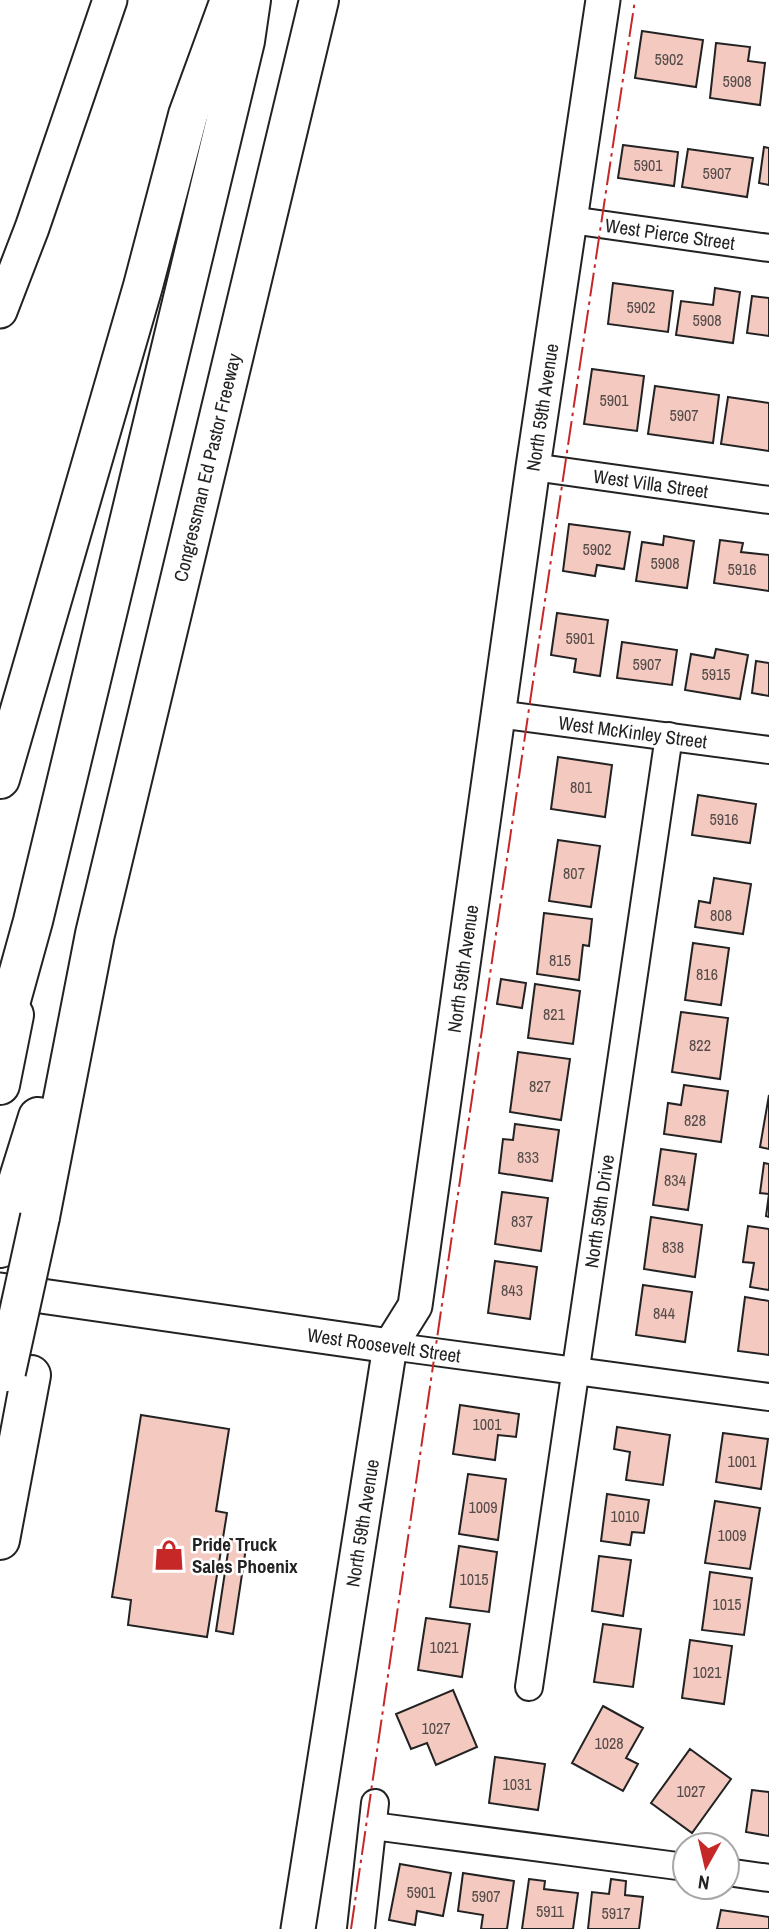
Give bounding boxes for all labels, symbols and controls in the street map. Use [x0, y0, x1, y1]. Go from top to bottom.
house number: 5902 [654, 48, 684, 70]
house number: 5908 [722, 70, 752, 92]
house number: 5901 [633, 154, 663, 176]
house number: 5907 [702, 162, 732, 184]
street label: West Pierce Street [604, 212, 737, 256]
house number: 5902 [626, 296, 656, 318]
house number: 5908 [692, 309, 722, 331]
street label: North 59th Avenue [520, 342, 564, 473]
street label: Congressman Ed Pastor Freeway [167, 351, 247, 584]
house number: 5901 [599, 389, 629, 411]
house number: 5907 [669, 404, 699, 426]
street label: West Villa Street [592, 463, 711, 504]
house number: 5902 [582, 538, 612, 560]
house number: 5908 [650, 552, 680, 574]
house number: 5916 [727, 558, 757, 580]
house number: 5901 [565, 627, 595, 649]
house number: 5907 [632, 653, 662, 675]
house number: 5915 [701, 663, 731, 685]
street label: West McKinley Street [557, 709, 709, 755]
house number: 801 [570, 776, 593, 798]
house number: 5916 [709, 808, 739, 830]
house number: 807 [563, 862, 585, 884]
street label: North 59th Avenue [441, 903, 484, 1034]
house number: 808 [710, 904, 732, 926]
house number: 815 [549, 949, 571, 971]
house number: 816 [696, 963, 718, 985]
house number: 821 [543, 1003, 566, 1025]
house number: 822 [689, 1034, 711, 1056]
house number: 827 [529, 1075, 551, 1097]
house number: 828 [684, 1109, 706, 1131]
house number: 833 [517, 1146, 539, 1168]
street label: North 59th Drive [578, 1153, 620, 1270]
house number: 834 [664, 1169, 686, 1191]
house number: 837 [511, 1210, 533, 1232]
house number: 838 [662, 1236, 684, 1258]
house number: 843 [501, 1279, 523, 1301]
house number: 844 [653, 1302, 675, 1324]
street label: West Roosevelt Street [306, 1321, 463, 1369]
house number: 1001 [472, 1413, 502, 1435]
house number: 1001 [727, 1450, 757, 1472]
street label: North 59th Avenue [339, 1457, 385, 1589]
house number: 1009 [468, 1496, 498, 1518]
house number: 1010 [610, 1505, 640, 1527]
house number: 1009 [717, 1524, 747, 1546]
place label: Pride Truck Sales Phoenix [192, 1531, 298, 1579]
shop icon: Pride Truck Sales Phoenix [152, 1538, 186, 1572]
house number: 1015 [459, 1568, 489, 1590]
house number: 1015 [712, 1593, 742, 1615]
house number: 1021 [429, 1636, 459, 1658]
house number: 1021 [692, 1661, 722, 1683]
house number: 1027 [421, 1717, 451, 1739]
house number: 1028 [594, 1732, 624, 1754]
house number: 1031 [502, 1773, 532, 1795]
house number: 1027 [676, 1780, 706, 1802]
north arrow [671, 1831, 741, 1901]
text: N [696, 1869, 711, 1896]
house number: 5901 [406, 1881, 436, 1903]
house number: 5907 [471, 1885, 501, 1907]
house number: 5911 [536, 1900, 565, 1922]
house number: 5917 [601, 1902, 631, 1924]

